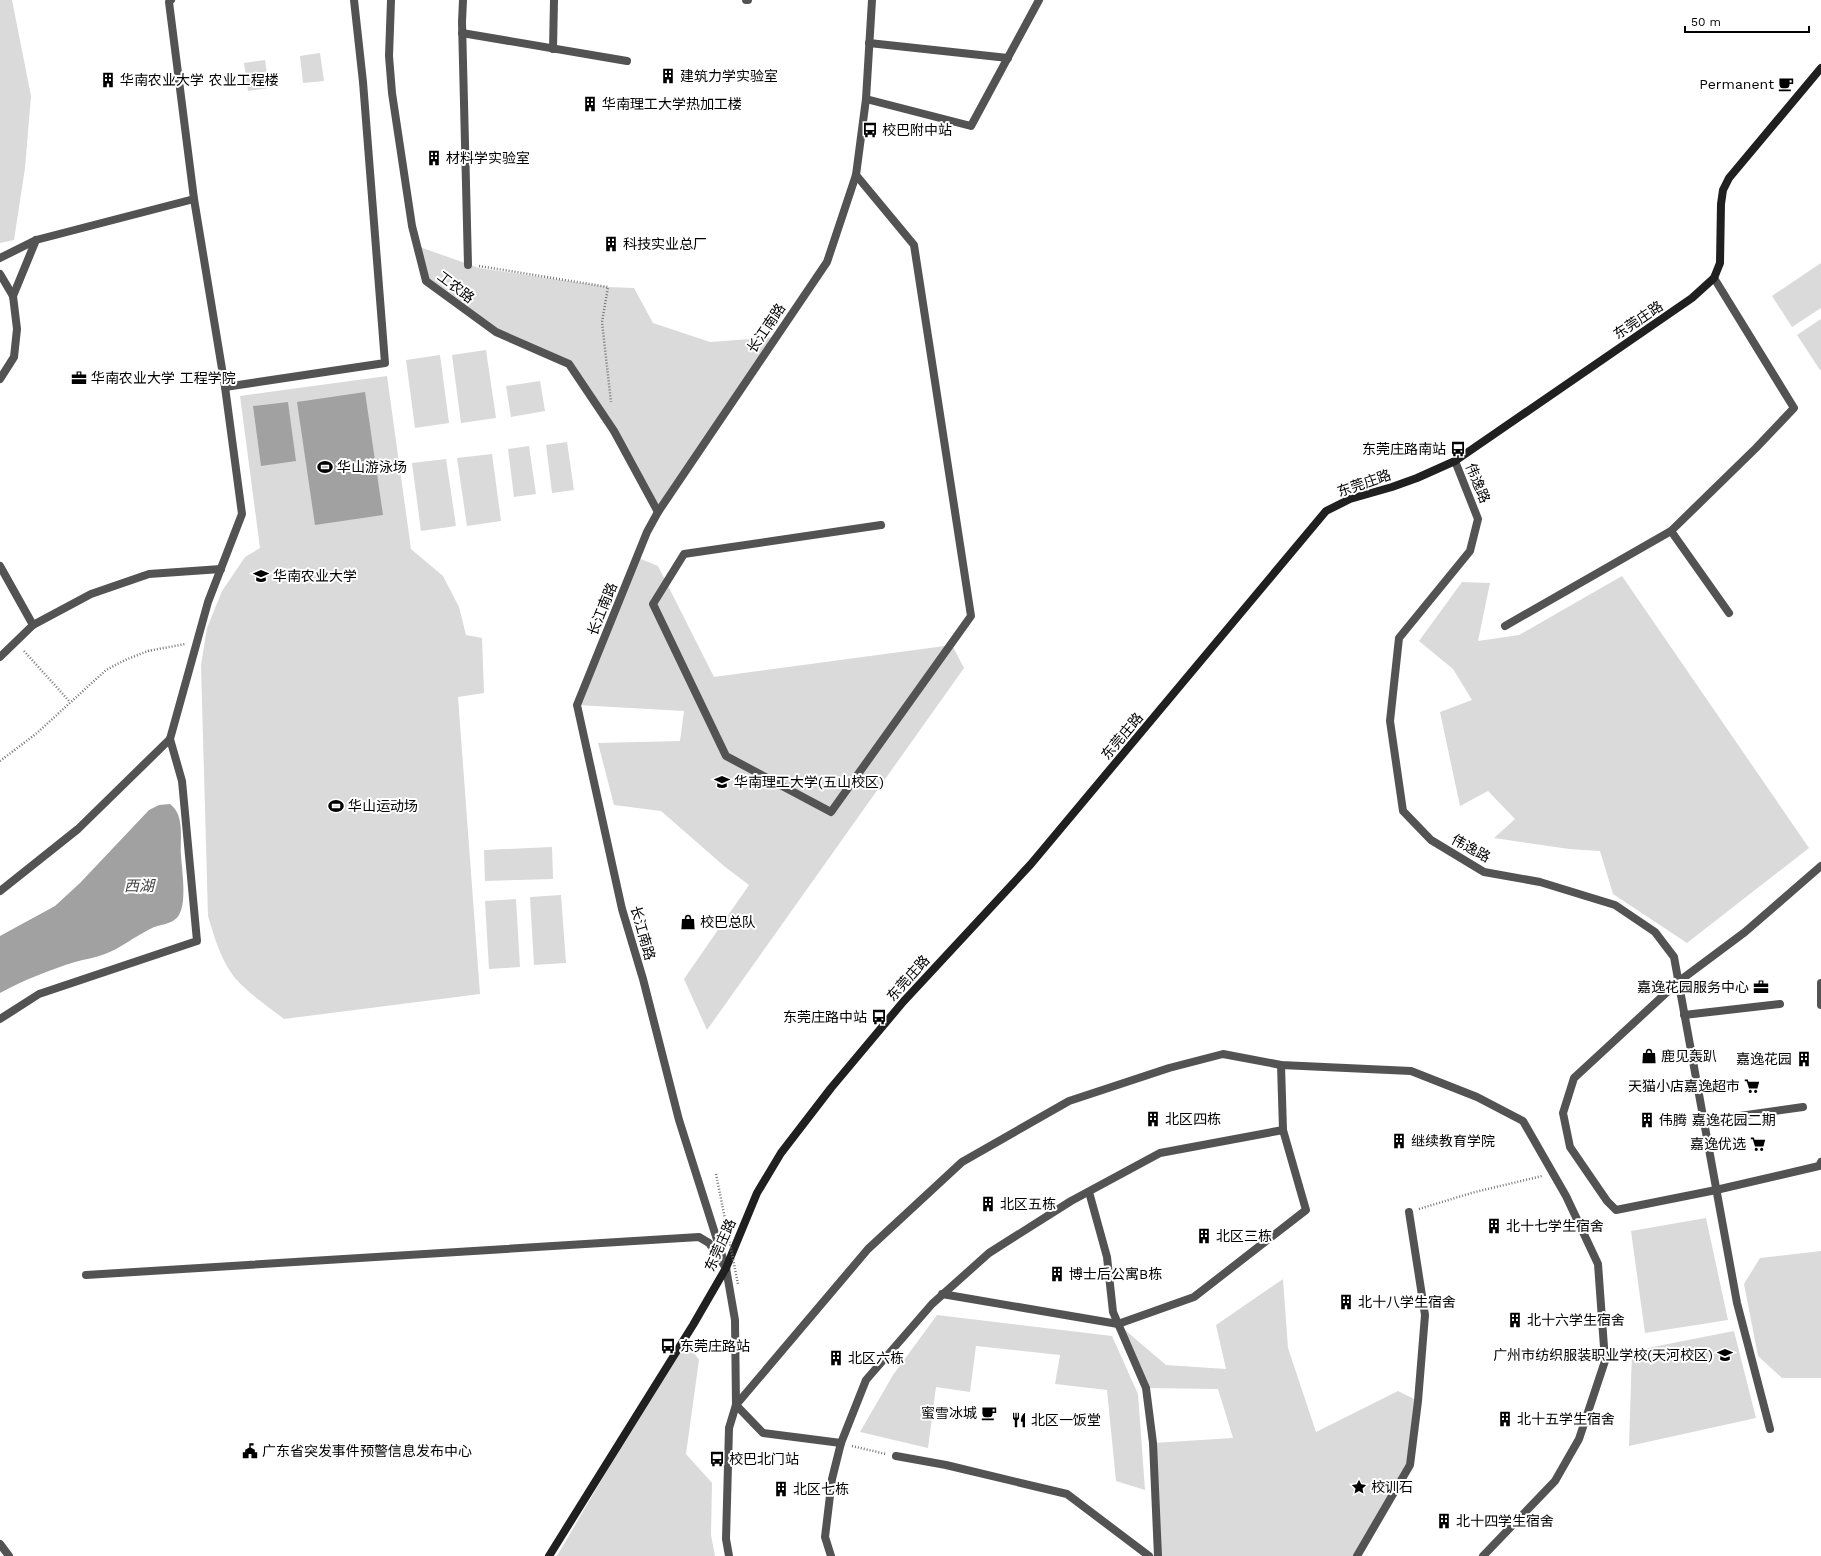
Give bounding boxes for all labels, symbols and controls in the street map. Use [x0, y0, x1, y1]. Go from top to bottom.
scale bar [1685, 8, 1809, 34]
text: 50 m [1691, 15, 1721, 29]
building icon: 建筑力学实验室 [659, 67, 677, 85]
place label: 建筑力学实验室 [680, 68, 778, 84]
building icon: 华南农业大学 农业工程楼 [99, 71, 117, 89]
place label: 华南农业大学 农业工程楼 [120, 72, 279, 88]
cafe icon: Permanent [1777, 75, 1795, 93]
place label: Permanent [1699, 76, 1774, 92]
building icon: 华南理工大学热加工楼 [581, 95, 599, 113]
place label: 华南理工大学热加工楼 [602, 96, 742, 112]
bus stop icon: 校巴附中站 [861, 121, 879, 139]
place label: 校巴附中站 [882, 122, 952, 138]
building icon: 材料学实验室 [425, 149, 443, 167]
place label: 材料学实验室 [446, 150, 530, 166]
building icon: 科技实业总厂 [602, 235, 620, 253]
place label: 科技实业总厂 [623, 236, 707, 252]
street label: 工农路 [434, 268, 478, 306]
street label: 东莞庄路 [1610, 298, 1666, 342]
street label: 长江南路 [744, 300, 788, 356]
office icon: 华南农业大学 工程学院 [70, 369, 88, 387]
place label: 华南农业大学 工程学院 [91, 370, 236, 386]
bus stop icon: 东莞庄路南站 [1449, 440, 1467, 458]
place label: 东莞庄路南站 [1362, 441, 1446, 457]
sports icon: 华山游泳场 [316, 458, 334, 476]
place label: 华山游泳场 [337, 459, 407, 475]
street label: 伟逸路 [1463, 461, 1493, 505]
street label: 东莞庄路 [1335, 466, 1393, 500]
school or university icon: 华南农业大学 [252, 567, 270, 585]
place label: 华南农业大学 [273, 568, 357, 584]
street label: 长江南路 [584, 580, 620, 638]
street label: 东莞庄路 [1098, 709, 1146, 763]
school or university icon: 华南理工大学(五山校区) [713, 773, 731, 791]
place label: 华南理工大学(五山校区) [734, 774, 884, 790]
sports icon: 华山运动场 [327, 797, 345, 815]
place label: 华山运动场 [348, 798, 418, 814]
street label: 伟逸路 [1449, 831, 1493, 865]
water label: 西湖 [124, 877, 156, 895]
street label: 长江南路 [628, 904, 658, 962]
shop icon: 校巴总队 [679, 913, 697, 931]
place label: 校巴总队 [700, 914, 756, 930]
street label: 东莞庄路 [883, 952, 933, 1004]
office icon: 嘉逸花园服务中心 [1752, 978, 1770, 996]
place label: 嘉逸花园服务中心 [1637, 979, 1749, 995]
bus stop icon: 东莞庄路中站 [870, 1008, 888, 1026]
place label: 东莞庄路中站 [783, 1009, 867, 1025]
shop icon: 鹿见轰趴 [1640, 1047, 1658, 1065]
place label: 鹿见轰趴 [1661, 1048, 1717, 1064]
building icon: 嘉逸花园 [1795, 1050, 1813, 1068]
place label: 嘉逸花园 [1736, 1051, 1792, 1067]
supermarket icon: 天猫小店嘉逸超市 [1743, 1077, 1761, 1095]
place label: 天猫小店嘉逸超市 [1628, 1078, 1740, 1094]
building icon: 北区四栋 [1144, 1110, 1162, 1128]
place label: 北区四栋 [1165, 1111, 1221, 1127]
building icon: 伟腾 嘉逸花园二期 [1638, 1111, 1656, 1129]
place label: 伟腾 嘉逸花园二期 [1659, 1112, 1776, 1128]
building icon: 继续教育学院 [1390, 1132, 1408, 1150]
place label: 继续教育学院 [1411, 1133, 1495, 1149]
supermarket icon: 嘉逸优选 [1749, 1135, 1767, 1153]
place label: 嘉逸优选 [1690, 1136, 1746, 1152]
building icon: 北区五栋 [979, 1195, 997, 1213]
place label: 北区五栋 [1000, 1196, 1056, 1212]
street label: 东莞庄路 [701, 1216, 739, 1274]
building icon: 北十七学生宿舍 [1485, 1217, 1503, 1235]
place label: 北十七学生宿舍 [1506, 1218, 1604, 1234]
building icon: 北区三栋 [1195, 1227, 1213, 1245]
place label: 北区三栋 [1216, 1228, 1272, 1244]
building icon: 博士后公寓B栋 [1048, 1265, 1066, 1283]
place label: 博士后公寓B栋 [1069, 1266, 1162, 1282]
building icon: 北十八学生宿舍 [1337, 1293, 1355, 1311]
place label: 北十八学生宿舍 [1358, 1294, 1456, 1310]
building icon: 北十六学生宿舍 [1506, 1311, 1524, 1329]
place label: 北十六学生宿舍 [1527, 1312, 1625, 1328]
bus stop icon: 东莞庄路站 [659, 1337, 677, 1355]
place label: 东莞庄路站 [680, 1338, 750, 1354]
school or university icon: 广州市纺织服装职业学校(天河校区) [1716, 1346, 1734, 1364]
place label: 广州市纺织服装职业学校(天河校区) [1493, 1347, 1713, 1363]
building icon: 北区六栋 [827, 1349, 845, 1367]
place label: 北区六栋 [848, 1350, 904, 1366]
cafe icon: 蜜雪冰城 [980, 1404, 998, 1422]
place label: 蜜雪冰城 [921, 1405, 977, 1421]
building icon: 北十五学生宿舍 [1496, 1410, 1514, 1428]
restaurant icon: 北区一饭堂 [1010, 1411, 1028, 1429]
place label: 北十五学生宿舍 [1517, 1411, 1615, 1427]
place label: 北区一饭堂 [1031, 1412, 1101, 1428]
public building icon: 广东省突发事件预警信息发布中心 [241, 1442, 259, 1460]
place label: 广东省突发事件预警信息发布中心 [262, 1443, 472, 1459]
bus stop icon: 校巴北门站 [708, 1450, 726, 1468]
place label: 校巴北门站 [729, 1451, 799, 1467]
place icon: 校训石 [1350, 1478, 1368, 1496]
place label: 校训石 [1371, 1479, 1413, 1495]
building icon: 北区七栋 [772, 1480, 790, 1498]
place label: 北区七栋 [793, 1481, 849, 1497]
building icon: 北十四学生宿舍 [1435, 1512, 1453, 1530]
place label: 北十四学生宿舍 [1456, 1513, 1554, 1529]

